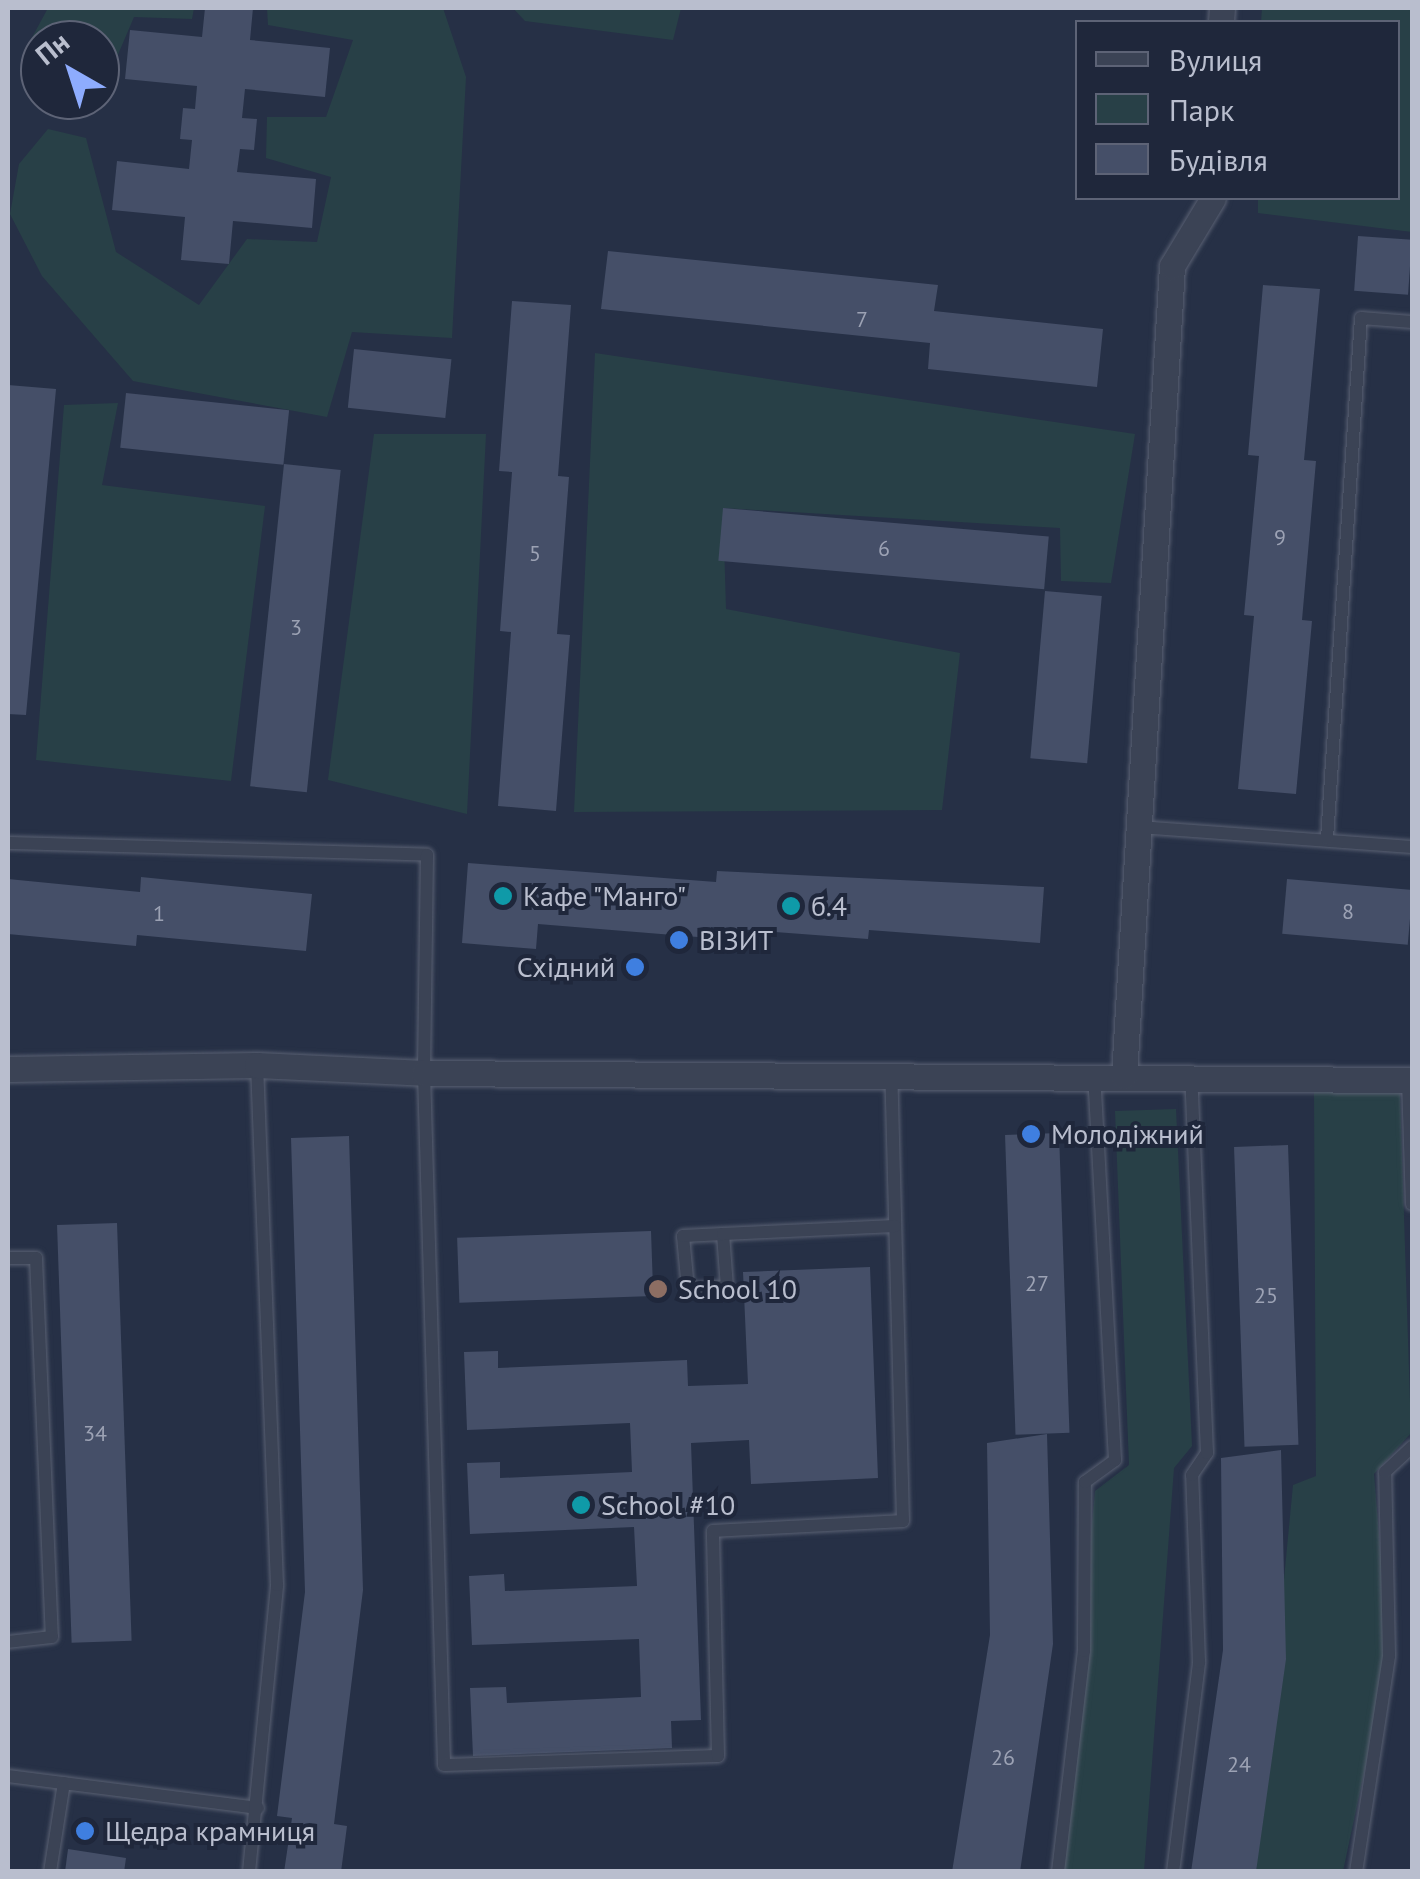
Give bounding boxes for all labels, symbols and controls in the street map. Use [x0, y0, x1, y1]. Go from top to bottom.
north arrow [20, 20, 120, 120]
legend [1075, 20, 1400, 200]
text: Пн [28, 23, 77, 73]
text: Вулиця [1169, 40, 1262, 79]
text: Парк [1169, 90, 1234, 129]
text: Будівля [1169, 140, 1268, 179]
house number: 7 [856, 307, 868, 333]
house number: 9 [1274, 525, 1286, 551]
house number: 6 [878, 536, 890, 562]
house number: 5 [529, 541, 541, 567]
house number: 3 [290, 615, 302, 641]
place label: Кафе "Манго" [523, 879, 688, 913]
marker: Кафе "Манго" [492, 885, 514, 907]
place label: б.4 [811, 889, 847, 923]
marker: б.4 [780, 895, 802, 917]
house number: 8 [1342, 899, 1354, 925]
house number: 1 [153, 901, 165, 927]
place label: ВІЗИТ [699, 923, 773, 957]
marker: ВІЗИТ [668, 929, 690, 951]
place label: Східний [517, 950, 615, 984]
marker: Східний [624, 956, 646, 978]
place label: Молодіжний [1051, 1117, 1204, 1151]
marker: Молодіжний [1020, 1123, 1042, 1145]
house number: 27 [1025, 1271, 1049, 1297]
place label: School 10 [678, 1272, 797, 1306]
marker: School 10 [647, 1278, 669, 1300]
house number: 25 [1254, 1283, 1278, 1309]
house number: 34 [83, 1421, 107, 1447]
place label: School #10 [601, 1488, 735, 1522]
marker: School #10 [570, 1494, 592, 1516]
house number: 26 [991, 1745, 1015, 1771]
house number: 24 [1227, 1752, 1251, 1778]
place label: Щедра крамниця [105, 1814, 315, 1848]
marker: Щедра крамниця [74, 1820, 96, 1842]

